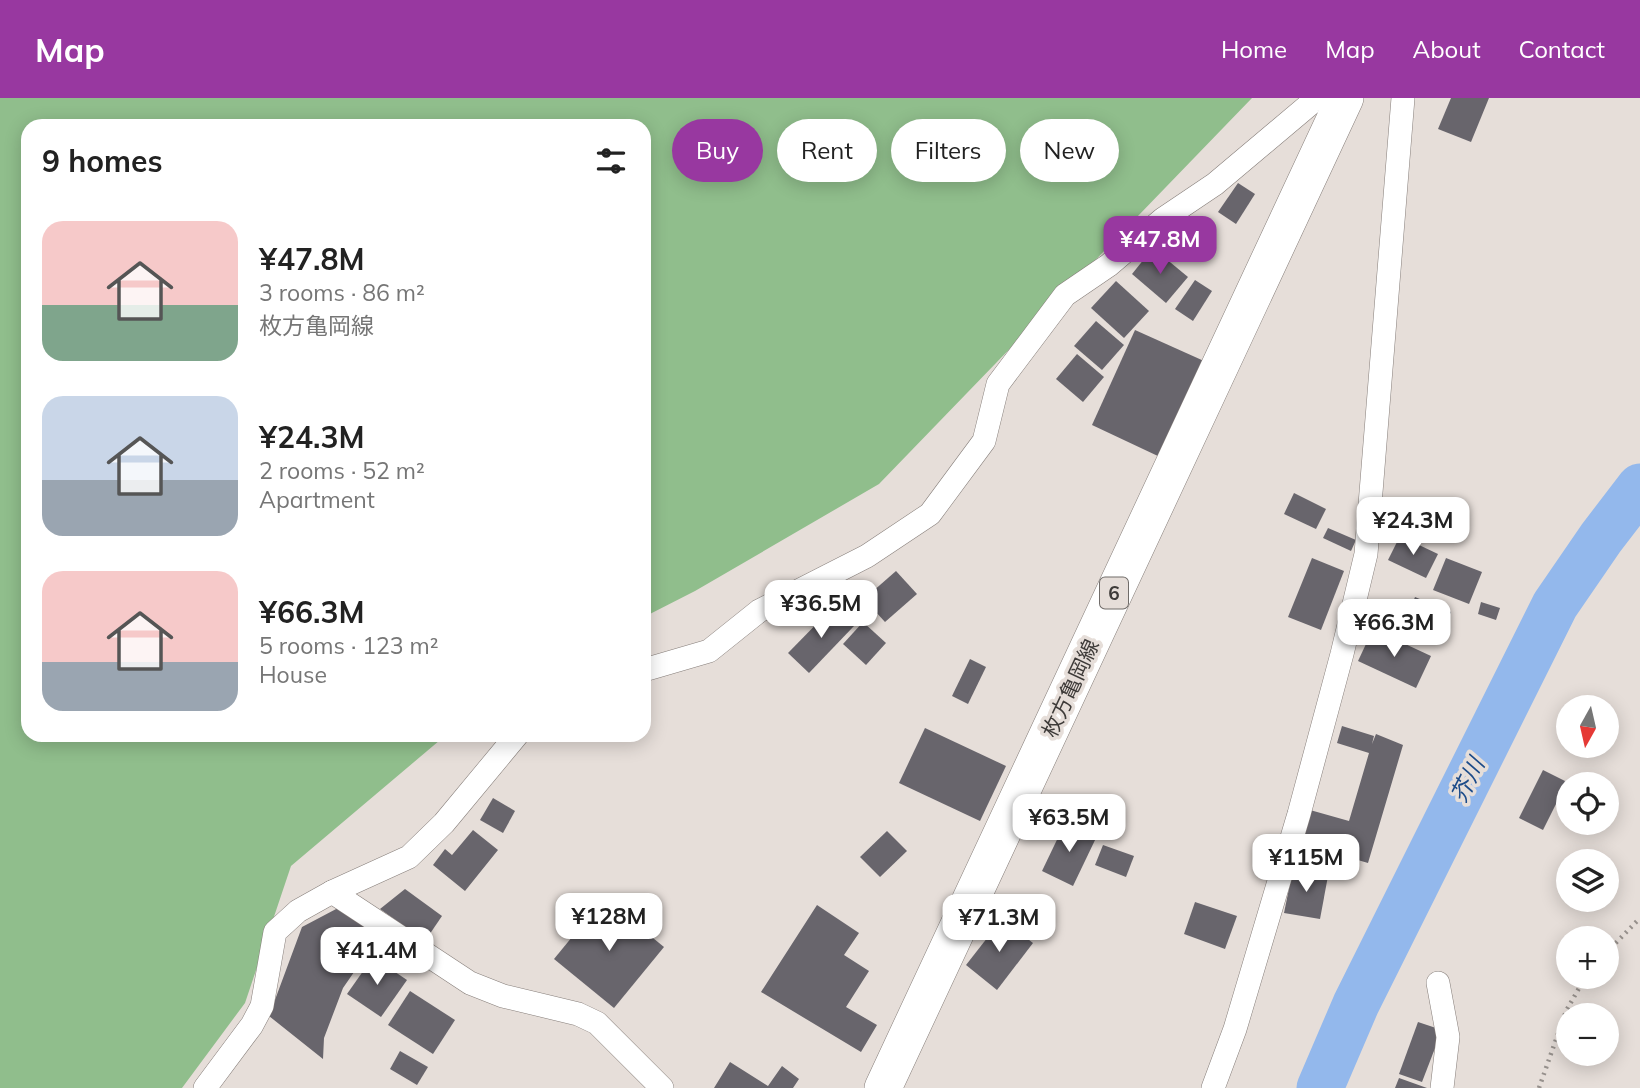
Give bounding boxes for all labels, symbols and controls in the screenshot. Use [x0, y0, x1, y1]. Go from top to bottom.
text: Map [35, 29, 105, 70]
text: Home [1221, 34, 1287, 64]
text: Map [1325, 34, 1375, 64]
text: About [1413, 34, 1481, 64]
text: Contact [1519, 34, 1605, 64]
chip: Buy [672, 119, 763, 182]
chip: Rent [777, 119, 877, 182]
chip: Filters [891, 119, 1006, 182]
chip: New [1020, 119, 1119, 182]
text: 9 homes [42, 142, 163, 180]
icon: filters [592, 142, 630, 180]
pin: ¥47.8M [1103, 216, 1217, 276]
text: ¥47.8M [1120, 224, 1200, 253]
text: ¥47.8M [259, 240, 365, 278]
icon: home [98, 249, 182, 333]
text: 3 rooms · 86 m² [259, 278, 425, 307]
text: 枚方亀岡線 [259, 311, 374, 340]
text: ¥24.3M [259, 418, 365, 456]
icon: home [98, 424, 182, 508]
text: 2 rooms · 52 m² [259, 456, 425, 485]
text: Apartment [259, 485, 375, 514]
pin: ¥24.3M [1356, 498, 1470, 557]
text: ¥24.3M [1373, 505, 1453, 534]
road number: 6 [1100, 578, 1128, 608]
pin: ¥36.5M [764, 580, 878, 640]
text: ¥36.5M [781, 588, 861, 617]
text: ¥66.3M [259, 593, 365, 631]
icon: home [98, 599, 182, 683]
pin: ¥66.3M [1337, 600, 1451, 659]
text: ¥66.3M [1354, 607, 1434, 636]
text: 5 rooms · 123 m² [259, 631, 439, 660]
street label: 枚方亀岡線 [1036, 635, 1104, 741]
text: House [259, 660, 327, 689]
north arrow [1556, 695, 1619, 758]
map controls [1556, 695, 1619, 1066]
water label: 芥川 [1444, 750, 1492, 807]
button: locate [1556, 772, 1619, 835]
pin: ¥63.5M [1012, 794, 1126, 854]
text: ¥63.5M [1029, 802, 1109, 831]
pin: ¥115M [1257, 834, 1355, 894]
text: ¥115M [1268, 842, 1344, 871]
button: layers [1556, 849, 1619, 912]
pin: ¥128M [560, 894, 658, 953]
pin: ¥71.3M [942, 894, 1056, 954]
text: ¥128M [571, 901, 647, 930]
text: ¥71.3M [959, 902, 1039, 931]
button: + [1556, 926, 1619, 989]
pin: ¥41.4M [320, 928, 434, 987]
text: ¥41.4M [337, 935, 417, 964]
button: − [1556, 1003, 1619, 1066]

